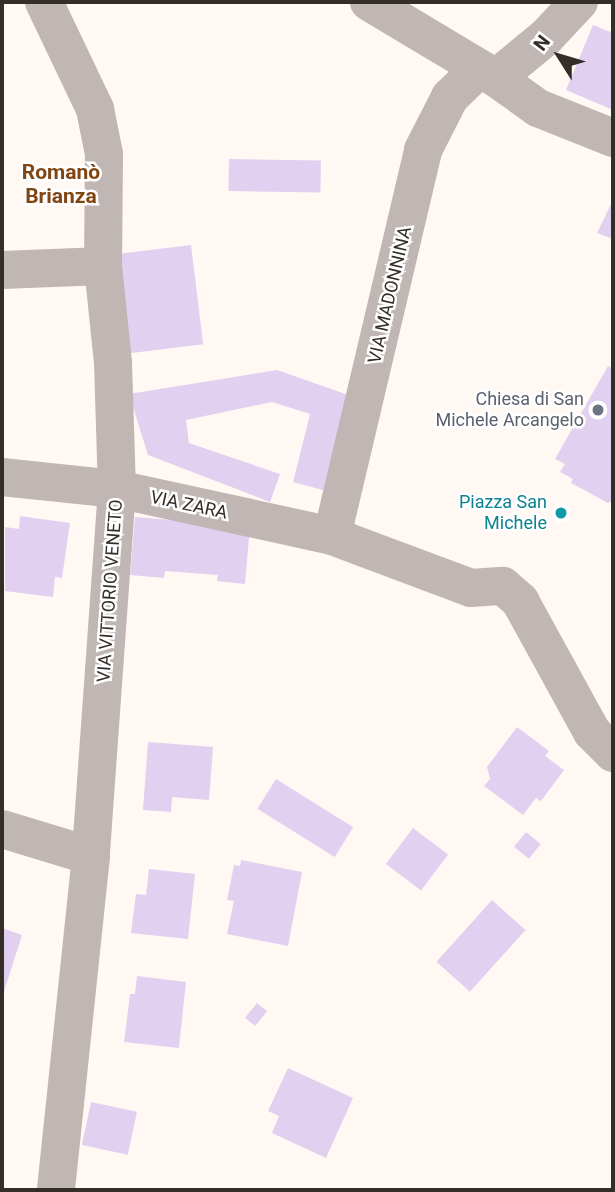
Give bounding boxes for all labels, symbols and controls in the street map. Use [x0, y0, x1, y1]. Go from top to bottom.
north arrow [524, 21, 594, 91]
text: N [529, 31, 555, 55]
district label: Romanò Brianza [22, 159, 100, 209]
street label: VIA MADONNINA [364, 224, 416, 366]
place label: Chiesa di San Michele Arcangelo [436, 389, 584, 432]
marker: Chiesa di San Michele Arcangelo [590, 402, 606, 418]
street label: VIA ZARA [149, 486, 229, 524]
place label: Piazza San Michele [459, 492, 547, 534]
street label: VIA VITTORIO VENETO [93, 499, 127, 683]
marker: Piazza San Michele [553, 505, 569, 521]

